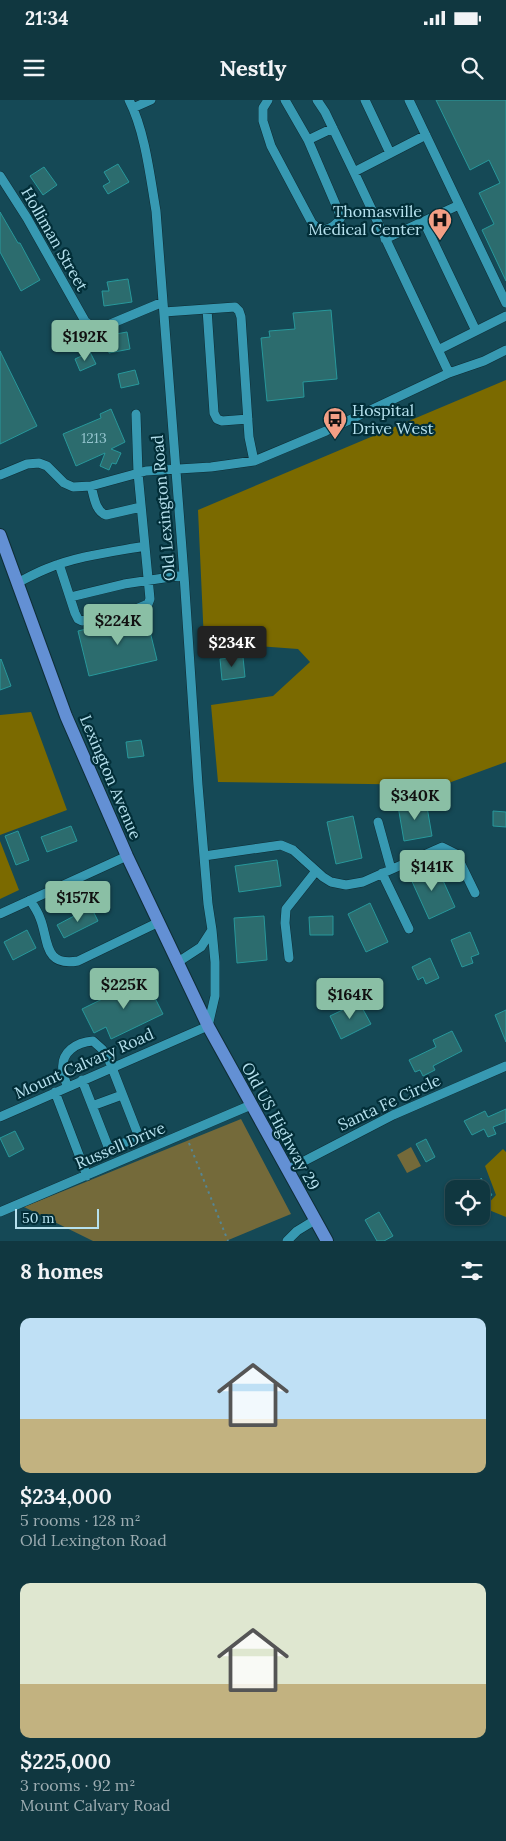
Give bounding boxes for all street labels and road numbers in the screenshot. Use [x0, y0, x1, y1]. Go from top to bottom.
street label: Holliman Street [17, 184, 93, 295]
street label: Old Lexington Road [147, 434, 179, 582]
street label: Lexington Avenue [76, 712, 146, 842]
street label: Mount Calvary Road [11, 1023, 157, 1103]
street label: Old US Highway 29 [238, 1059, 324, 1193]
street label: Santa Fe Circle [334, 1069, 444, 1135]
street label: Russell Drive [72, 1117, 168, 1173]

